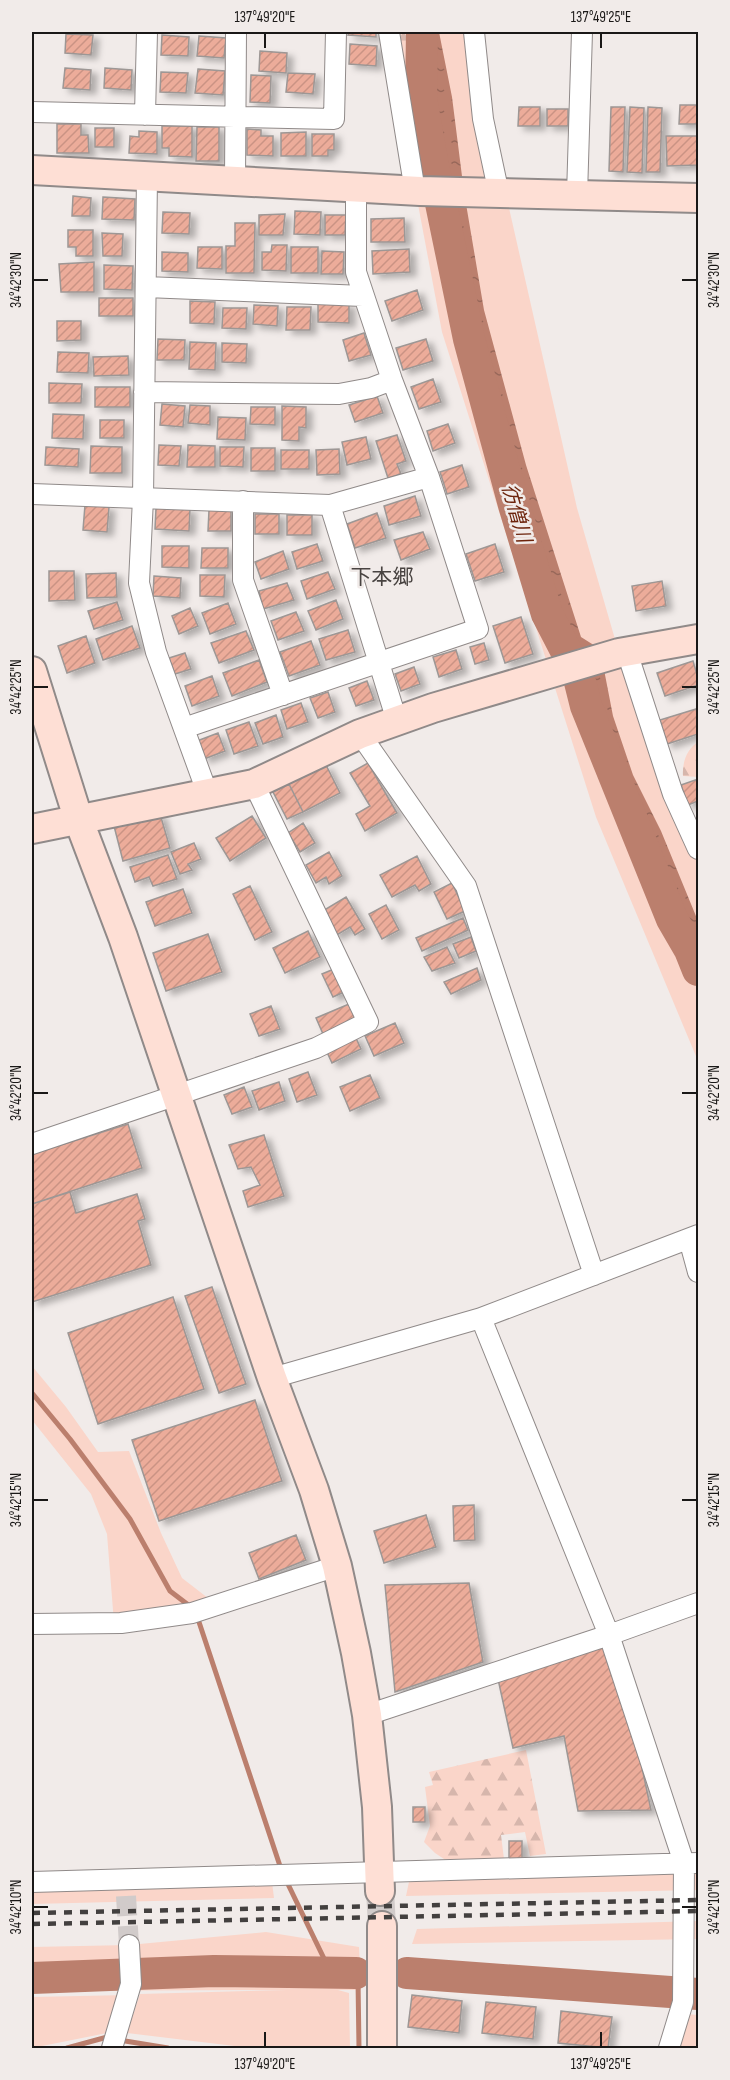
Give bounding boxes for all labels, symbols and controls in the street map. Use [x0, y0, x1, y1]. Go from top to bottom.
text: 137°49'20"E [235, 8, 295, 27]
text: 137°49'25"E [571, 8, 631, 27]
text: 34°42'30"N [7, 252, 26, 308]
text: 34°42'30"N [705, 252, 724, 308]
water label: 彷僧川 [496, 481, 536, 547]
district label: 下本郷 [351, 565, 414, 590]
text: 34°42'25"N [7, 659, 26, 715]
text: 34°42'25"N [705, 659, 724, 715]
text: 34°42'20"N [7, 1065, 26, 1121]
text: 34°42'20"N [705, 1065, 724, 1121]
text: 34°42'15"N [7, 1473, 26, 1527]
text: 34°42'15"N [705, 1473, 724, 1527]
text: 34°42'10"N [7, 1879, 26, 1935]
text: 34°42'10"N [705, 1879, 724, 1935]
text: 137°49'20"E [235, 2055, 295, 2074]
text: 137°49'25"E [571, 2055, 631, 2074]

